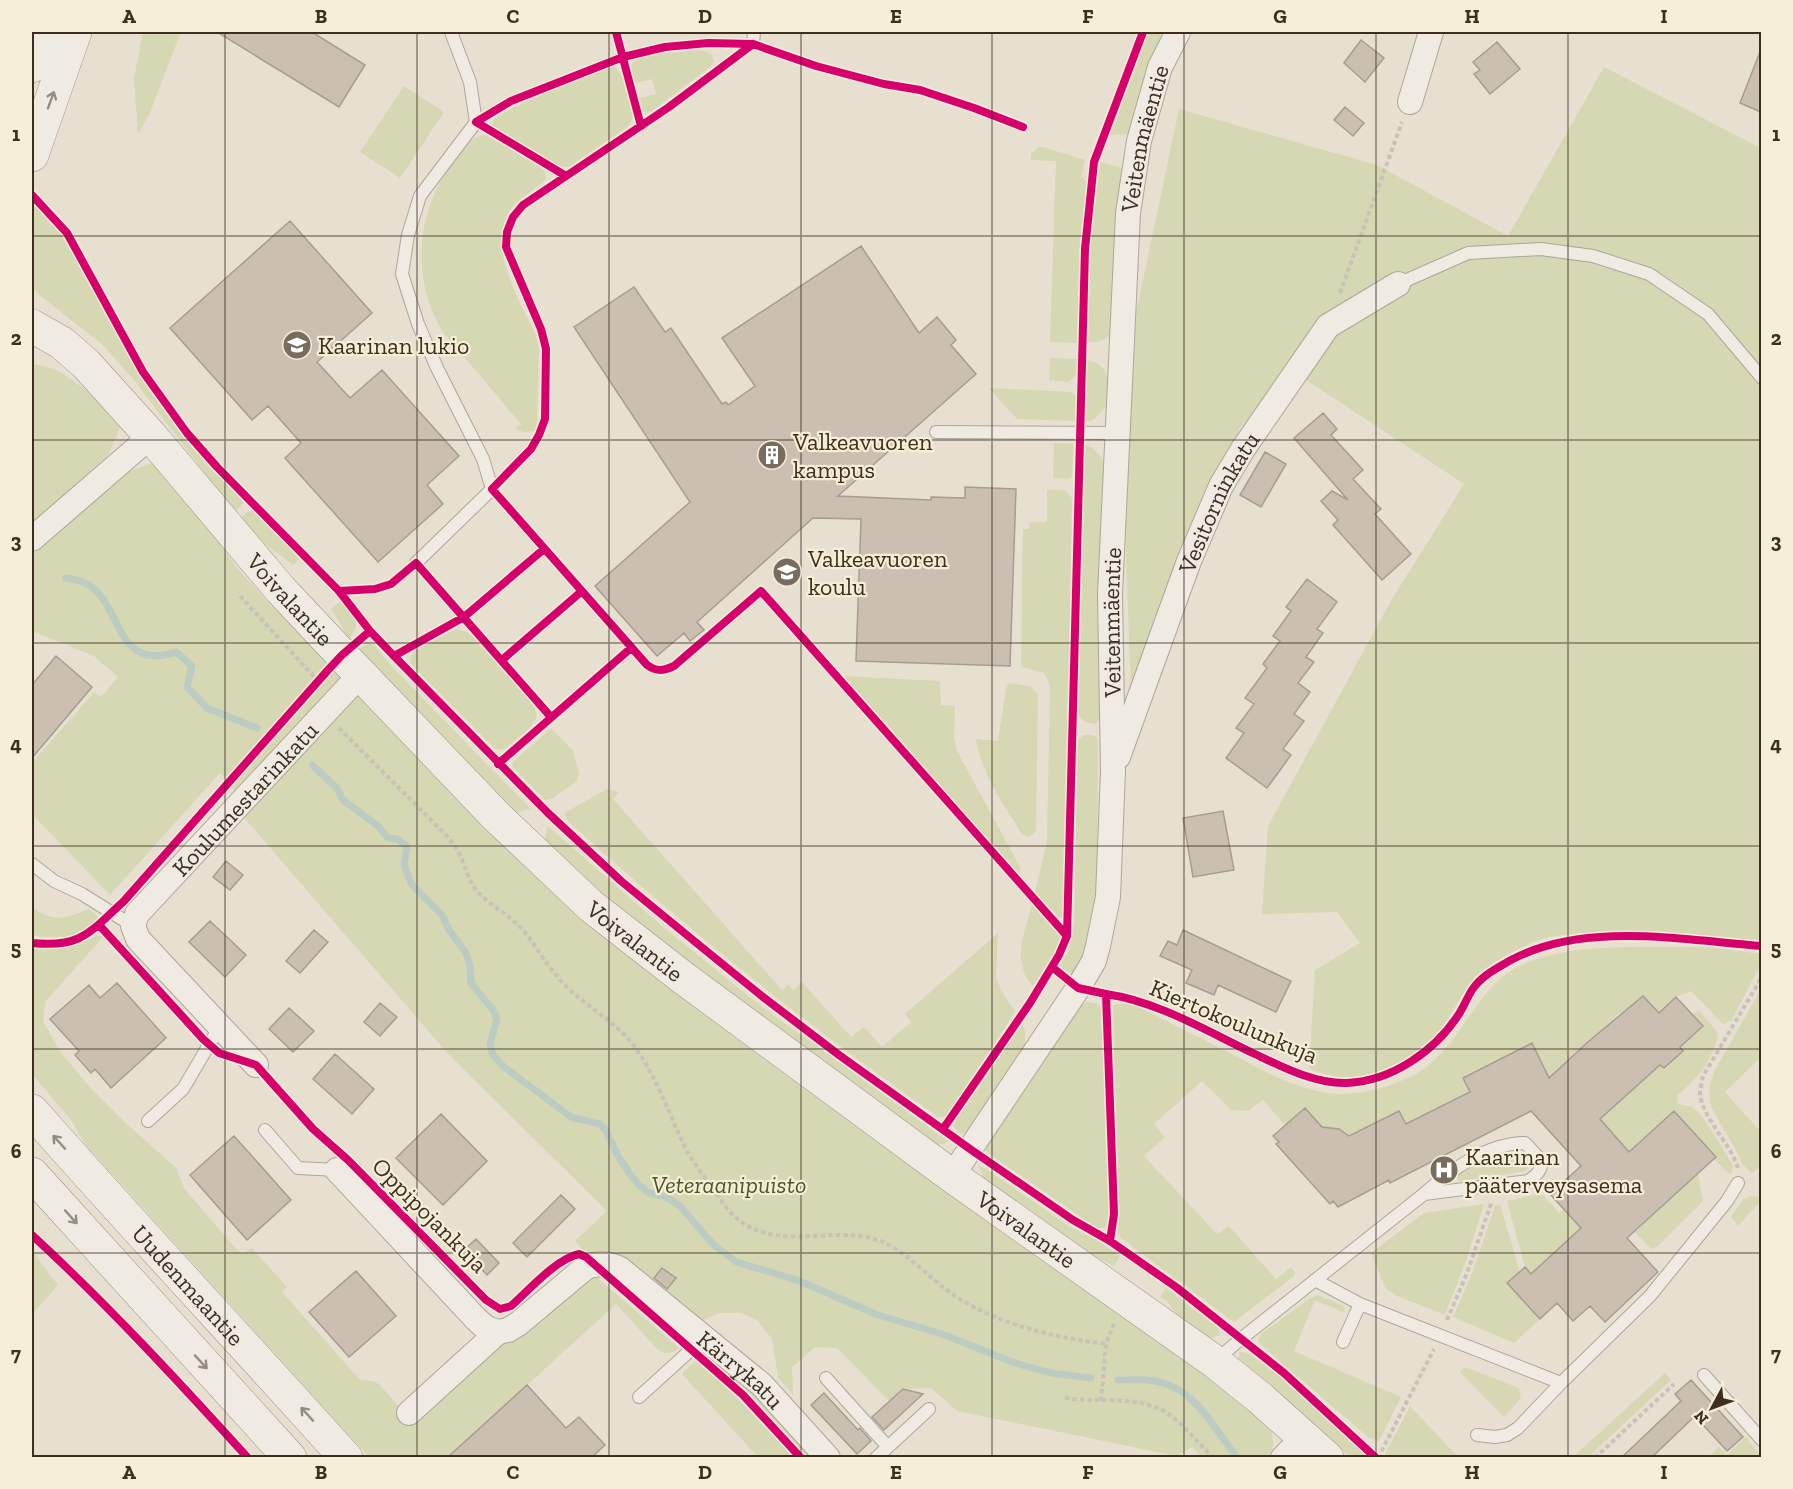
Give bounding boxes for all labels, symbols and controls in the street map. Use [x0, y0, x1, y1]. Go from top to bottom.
text: A [122, 4, 136, 28]
text: B [315, 4, 327, 28]
text: C [507, 4, 520, 28]
text: D [698, 4, 712, 28]
text: E [890, 4, 902, 28]
text: F [1082, 4, 1094, 28]
text: G [1273, 4, 1287, 28]
text: H [1464, 4, 1480, 28]
text: I [1660, 4, 1668, 28]
street label: Veitenmäentie [1114, 62, 1174, 215]
one-way arrow [47, 91, 58, 110]
text: 1 [12, 122, 20, 146]
text: 1 [1772, 122, 1780, 146]
text: 2 [11, 326, 22, 350]
text: 2 [1771, 326, 1782, 350]
school or university icon: Kaarinan lukio [281, 329, 313, 361]
place label: Kaarinan lukio [318, 331, 469, 360]
street label: Vesitorninkatu [1171, 425, 1266, 578]
place label: Valkeavuoren kampus [792, 427, 933, 484]
building icon: Valkeavuoren kampus [756, 439, 788, 471]
text: 3 [11, 529, 22, 553]
text: 3 [1771, 529, 1782, 553]
place label: Valkeavuoren koulu [807, 544, 948, 601]
street label: Voivalantie [240, 546, 340, 651]
street label: Veitenmäentie [1095, 547, 1127, 699]
school or university icon: Valkeavuoren koulu [771, 556, 803, 588]
street label: Koulumestarinkatu [166, 715, 324, 882]
text: 4 [10, 732, 22, 756]
text: 4 [1770, 732, 1782, 756]
street label: Voivalantie [580, 893, 690, 987]
text: 5 [11, 936, 21, 960]
text: 5 [1771, 936, 1781, 960]
street label: Kiertokoulunkuja [1146, 973, 1323, 1070]
one-way arrow [52, 1135, 66, 1150]
text: 6 [11, 1139, 22, 1163]
text: 6 [1771, 1139, 1782, 1163]
place label: Kaarinan pääterveysasema [1465, 1142, 1643, 1199]
street label: Oppipojankuja [366, 1151, 494, 1279]
hospital icon: Kaarinan pääterveysasema [1428, 1154, 1460, 1186]
park label: Veteraanipuisto [652, 1170, 806, 1199]
street label: Voivalantie [970, 1183, 1082, 1274]
one-way arrow [64, 1209, 78, 1224]
street label: Uudenmaantie [126, 1218, 251, 1351]
street label: Kärrykatu [692, 1324, 791, 1415]
text: 7 [11, 1342, 21, 1366]
text: 7 [1771, 1342, 1781, 1366]
one-way arrow [194, 1354, 209, 1369]
north arrow [1682, 1378, 1742, 1438]
one-way arrow [300, 1407, 314, 1422]
text: N [1690, 1407, 1712, 1428]
text: A [122, 1460, 136, 1484]
text: B [315, 1460, 327, 1484]
text: C [507, 1460, 520, 1484]
text: D [698, 1460, 712, 1484]
text: E [890, 1460, 902, 1484]
text: F [1082, 1460, 1094, 1484]
text: G [1273, 1460, 1287, 1484]
text: H [1464, 1460, 1480, 1484]
text: I [1660, 1460, 1668, 1484]

